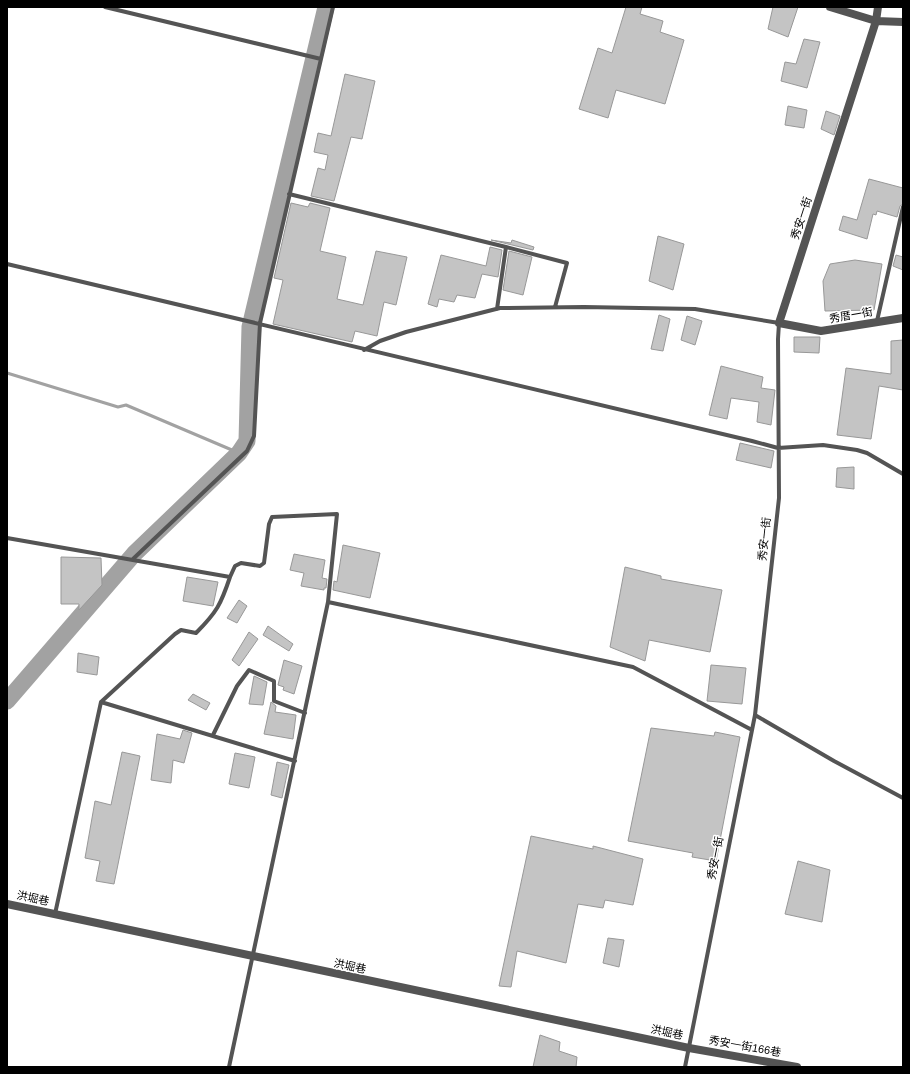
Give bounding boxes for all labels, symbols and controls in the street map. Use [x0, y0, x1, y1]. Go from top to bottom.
street label: 秀安一街 [788, 195, 814, 241]
street label: 秀厝一街 [828, 305, 874, 325]
street label: 秀安一街 [756, 516, 772, 562]
street label: 秀安一街 [705, 835, 725, 881]
street label: 洪堀巷 [16, 889, 50, 907]
street label: 洪堀巷 [333, 957, 367, 975]
street label: 洪堀巷 [650, 1023, 684, 1041]
street label: 秀安一街166巷 [708, 1034, 782, 1058]

